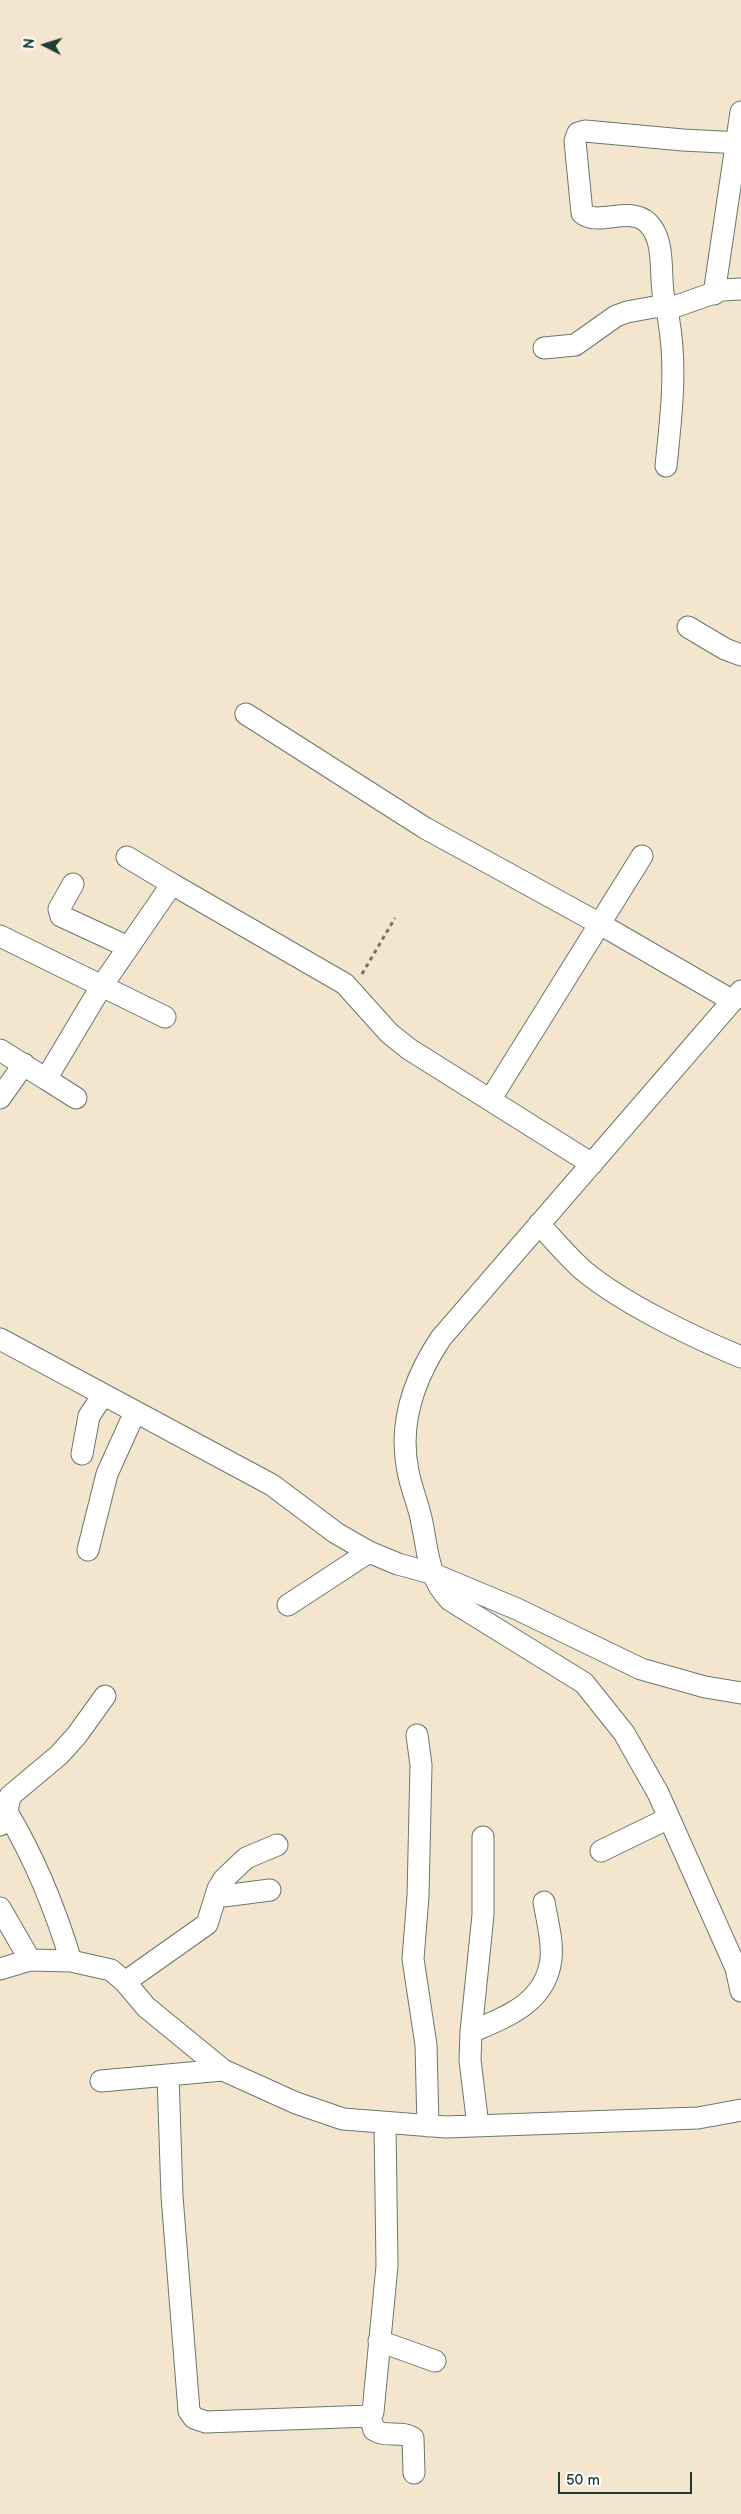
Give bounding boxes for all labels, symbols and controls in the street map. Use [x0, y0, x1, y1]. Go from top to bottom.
north arrow [20, 20, 70, 70]
text: N [21, 38, 38, 50]
scale bar [561, 2462, 695, 2494]
text: 50 m [566, 2471, 600, 2490]

